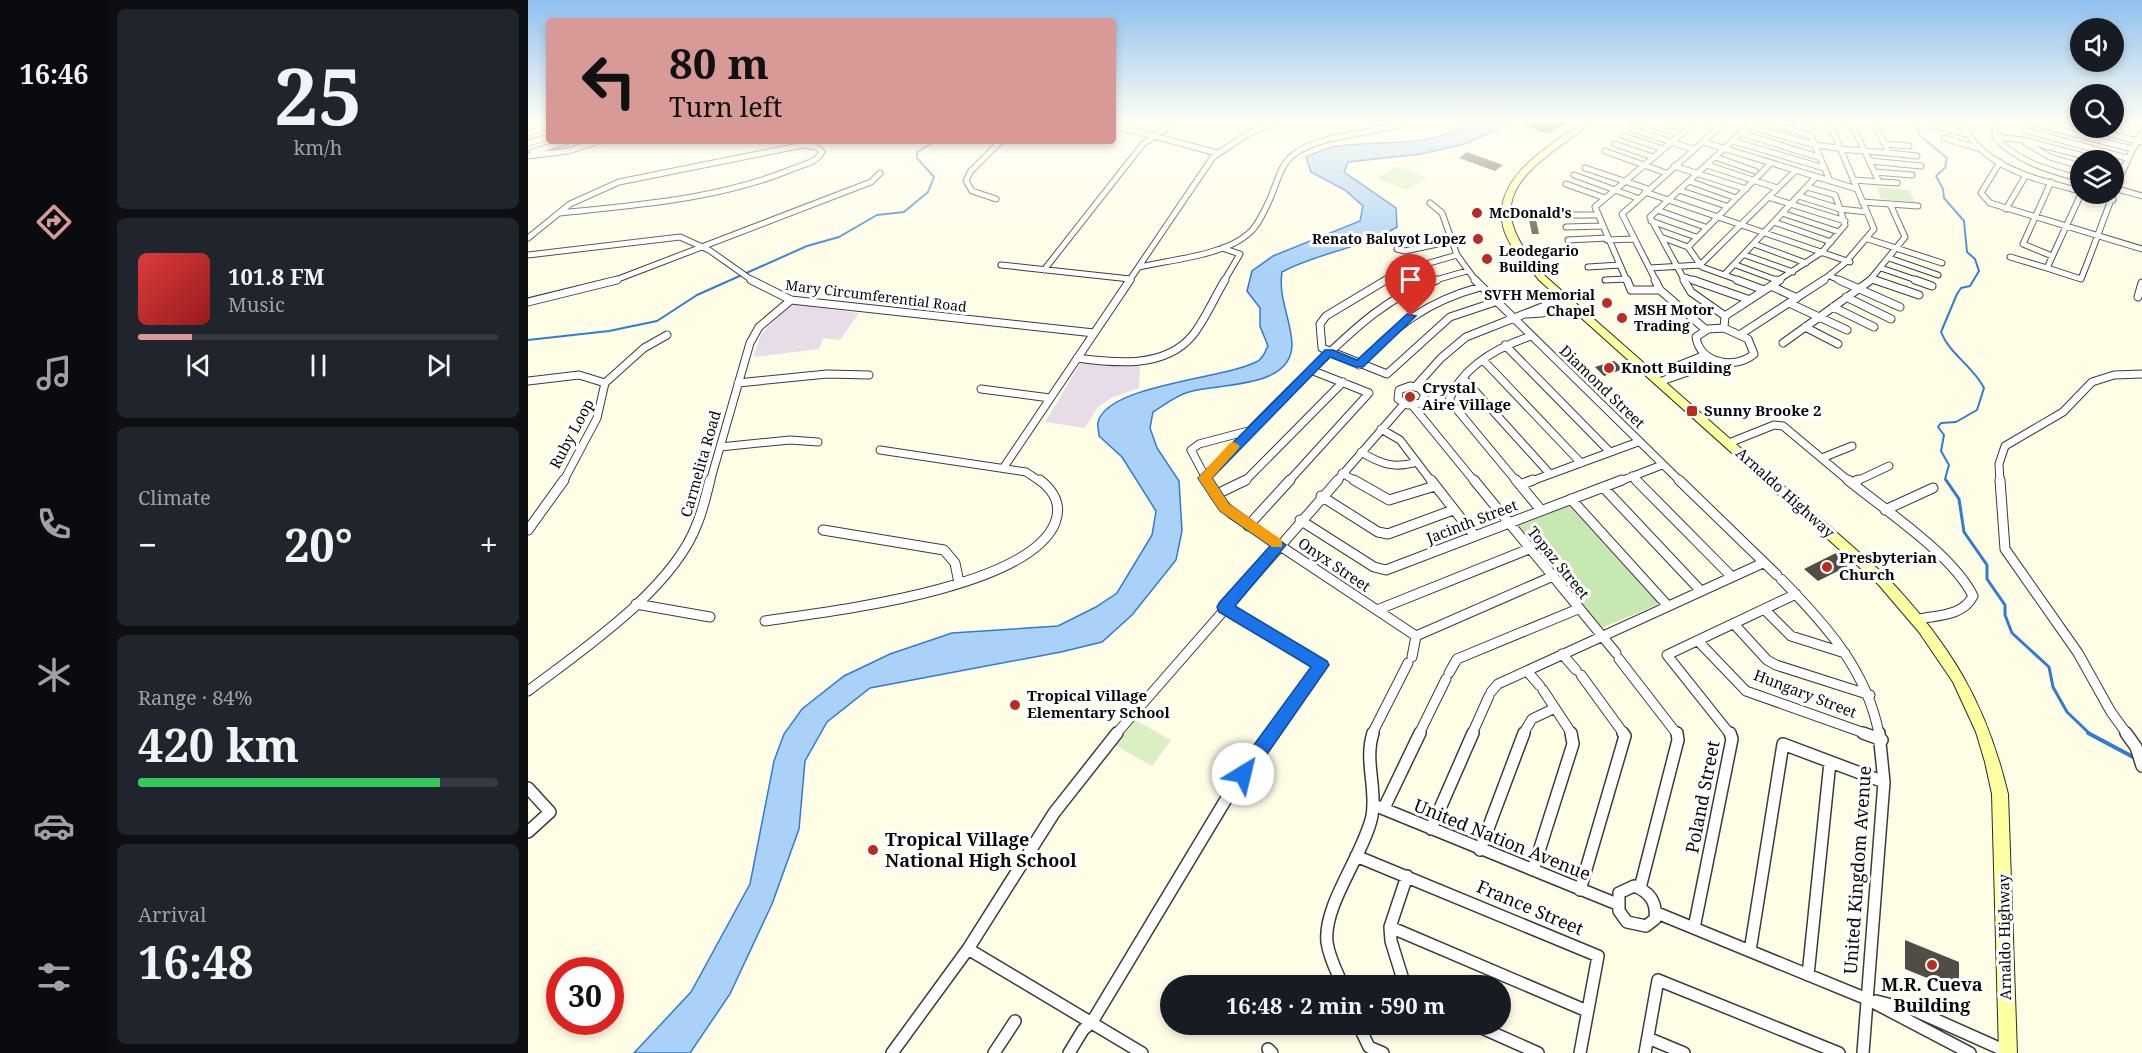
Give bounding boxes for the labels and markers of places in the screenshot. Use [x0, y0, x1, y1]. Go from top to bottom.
place label: McDonald's [1489, 203, 1572, 222]
marker: McDonald's [1470, 206, 1484, 220]
place label: Renato Baluyot Lopez [1312, 229, 1466, 248]
marker: Renato Baluyot Lopez [1471, 232, 1485, 246]
place label: Leodegario Building [1499, 241, 1579, 276]
marker: Leodegario Building [1480, 252, 1494, 266]
pin [1385, 254, 1436, 316]
place label: SVFH Memorial Chapel [1484, 285, 1595, 320]
marker: SVFH Memorial Chapel [1600, 296, 1614, 310]
place label: MSH Motor Trading [1634, 300, 1715, 335]
marker: MSH Motor Trading [1615, 311, 1629, 325]
place label: Knott Building [1621, 357, 1732, 377]
marker: Knott Building [1602, 361, 1616, 375]
place label: Crystal Aire Village [1422, 377, 1511, 414]
marker: Crystal Aire Village [1403, 390, 1417, 404]
place label: Sunny Brooke 2 [1704, 400, 1822, 420]
marker: Sunny Brooke 2 [1685, 404, 1699, 418]
place label: Presbyterian Church [1839, 547, 1937, 584]
marker: Presbyterian Church [1820, 560, 1834, 574]
place label: Tropical Village Elementary School [1027, 685, 1171, 722]
marker: Tropical Village Elementary School [1008, 698, 1022, 712]
place label: Tropical Village National High School [885, 827, 1077, 872]
marker: Tropical Village National High School [866, 843, 880, 857]
marker: M.R. Cueva Building [1925, 958, 1939, 972]
place label: M.R. Cueva Building [1881, 972, 1983, 1017]

